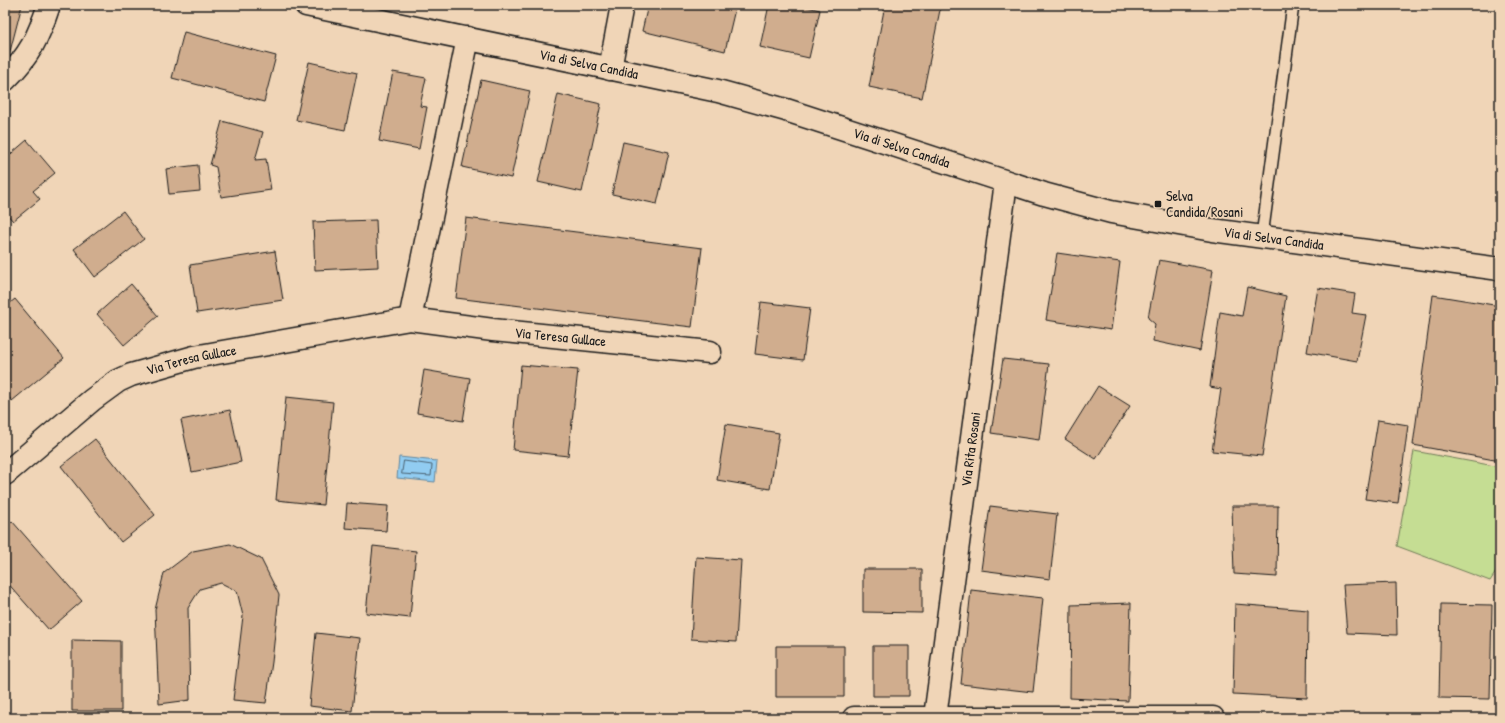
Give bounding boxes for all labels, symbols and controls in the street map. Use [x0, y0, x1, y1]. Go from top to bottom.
street label: Via di Selva Candida [538, 44, 641, 83]
street label: Via di Selva Candida [851, 123, 953, 172]
place label: Selva Candida/Rosani [1166, 186, 1243, 221]
marker: Selva Candida/Rosani [1153, 199, 1163, 209]
street label: Via di Selva Candida [1223, 222, 1325, 254]
street label: Via Teresa Gullace [514, 322, 607, 350]
street label: Via Teresa Gullace [144, 340, 238, 379]
street label: Via Rita Rosani [956, 411, 984, 488]

